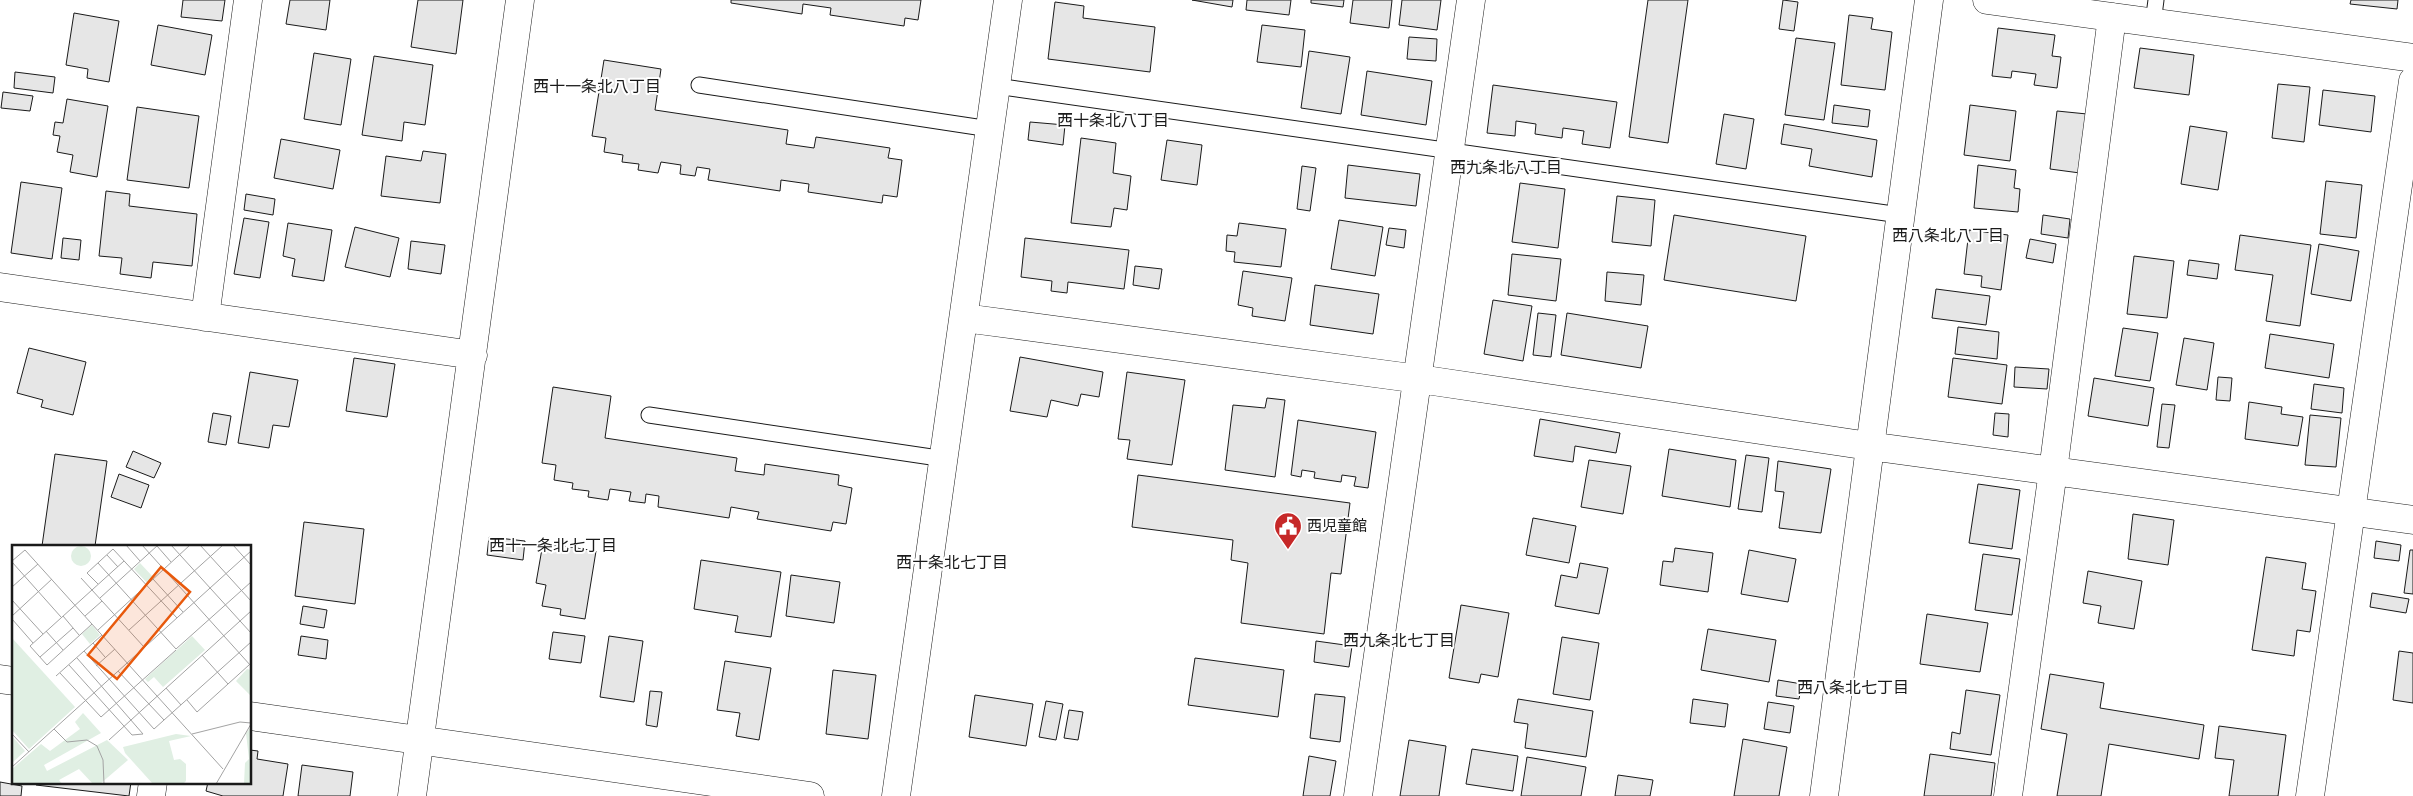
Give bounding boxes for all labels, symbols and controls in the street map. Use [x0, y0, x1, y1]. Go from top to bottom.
district label: 西十一条北八丁目 [533, 75, 661, 98]
district label: 西十条北八丁目 [1057, 109, 1169, 132]
district label: 西九条北八丁目 [1450, 156, 1562, 179]
district label: 西八条北八丁目 [1892, 224, 2004, 247]
public building icon: 西児童館 [1273, 511, 1303, 550]
place label: 西児童館 [1307, 515, 1367, 536]
district label: 西十一条北七丁目 [489, 534, 617, 557]
inset map [12, 545, 251, 784]
district label: 西十条北七丁目 [896, 551, 1008, 574]
district label: 西九条北七丁目 [1343, 629, 1455, 652]
district label: 西八条北七丁目 [1797, 676, 1909, 699]

